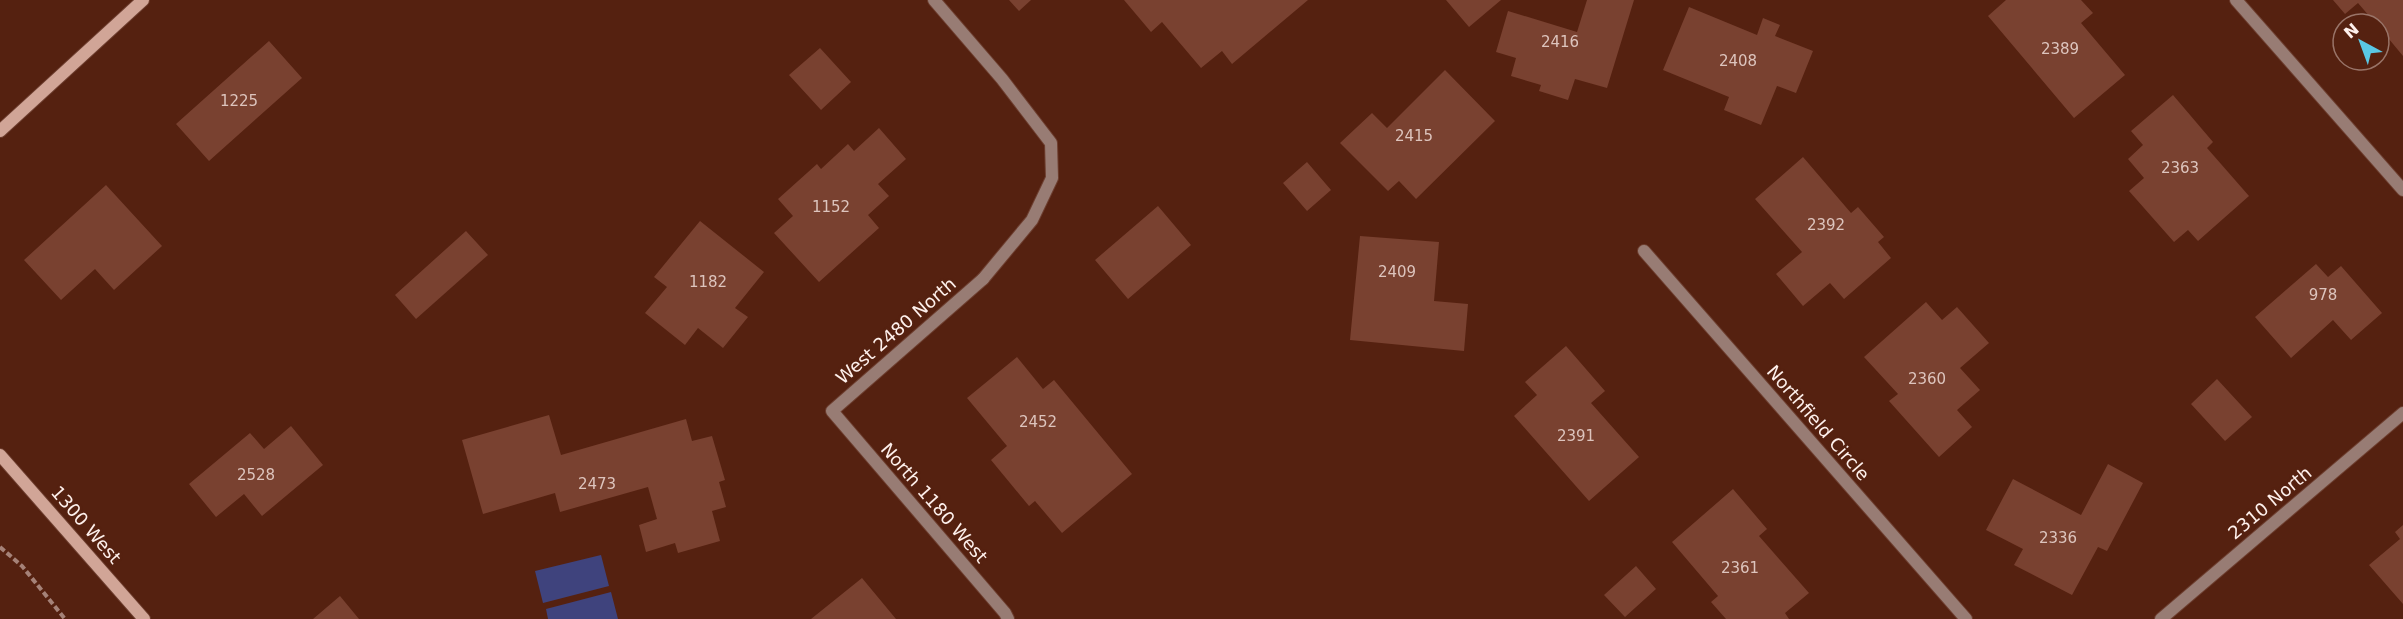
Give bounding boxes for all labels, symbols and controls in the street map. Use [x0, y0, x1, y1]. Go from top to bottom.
north arrow [2331, 12, 2391, 72]
text: N [2340, 19, 2363, 43]
house number: 2416 [1541, 33, 1579, 51]
house number: 2389 [2041, 40, 2079, 58]
house number: 2408 [1719, 52, 1757, 70]
house number: 1225 [220, 92, 258, 110]
house number: 2415 [1395, 127, 1433, 145]
house number: 2363 [2161, 159, 2199, 177]
house number: 1152 [812, 198, 850, 216]
house number: 2392 [1807, 216, 1845, 234]
house number: 2409 [1378, 263, 1416, 281]
house number: 1182 [689, 273, 727, 291]
street label: West 2480 North [831, 273, 960, 388]
house number: 978 [2309, 286, 2337, 304]
street label: Northfield Circle [1763, 361, 1874, 484]
house number: 2360 [1908, 370, 1946, 388]
house number: 2452 [1019, 413, 1057, 431]
house number: 2391 [1557, 427, 1595, 445]
street label: North 1180 West [877, 438, 992, 567]
street label: 2310 North [2224, 462, 2315, 543]
house number: 2528 [237, 466, 275, 484]
house number: 2473 [578, 475, 616, 493]
street label: 1300 West [47, 482, 126, 568]
house number: 2336 [2039, 529, 2077, 547]
house number: 2361 [1721, 559, 1759, 577]

